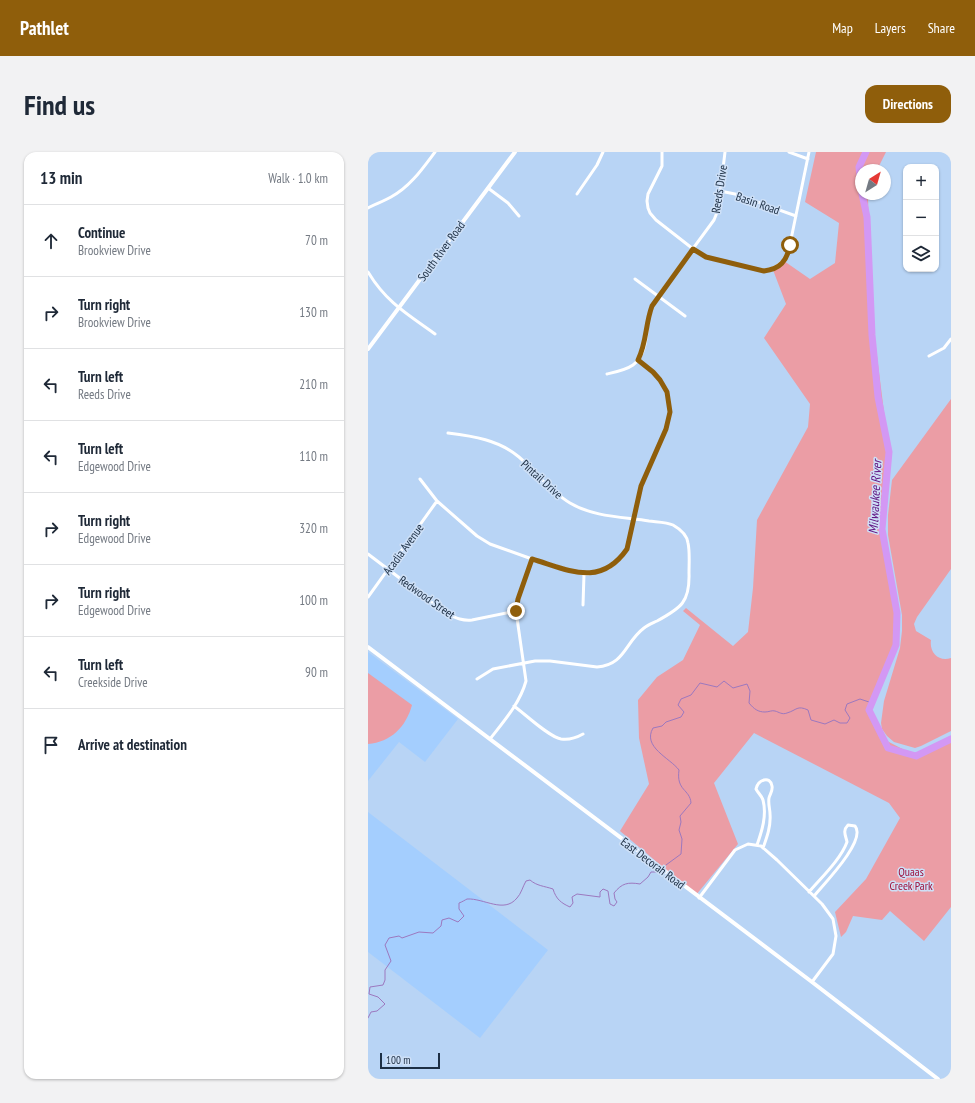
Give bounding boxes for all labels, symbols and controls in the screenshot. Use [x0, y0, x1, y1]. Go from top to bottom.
text: Pathlet [20, 16, 69, 40]
text: Map [832, 19, 853, 37]
text: Layers [875, 19, 906, 37]
text: Share [928, 19, 955, 37]
button: Directions [865, 85, 951, 123]
text: Find us [24, 86, 95, 123]
street label: Reeds Drive [708, 164, 730, 214]
north arrow [855, 164, 891, 200]
map controls [903, 164, 939, 272]
button: + [903, 164, 939, 200]
text: 13 min [40, 167, 82, 189]
text: Walk · 1.0 km [268, 170, 328, 187]
street label: Basin Road [734, 189, 782, 217]
button: − [903, 200, 939, 236]
street label: South River Road [414, 218, 468, 284]
text: Continue [78, 223, 125, 242]
icon: ahead [40, 230, 62, 252]
text: 70 m [305, 232, 328, 249]
route start [781, 236, 799, 254]
button: layers [903, 236, 939, 272]
text: Brookview Drive [78, 242, 151, 259]
text: Turn right [78, 295, 130, 314]
icon: right [40, 302, 62, 324]
text: 130 m [299, 304, 328, 321]
text: Brookview Drive [78, 314, 151, 331]
text: Turn left [78, 367, 123, 386]
icon: left [40, 374, 62, 396]
text: 210 m [299, 376, 328, 393]
text: Reeds Drive [78, 386, 131, 403]
text: Turn left [78, 439, 123, 458]
icon: left [40, 446, 62, 468]
text: 110 m [299, 448, 328, 465]
street label: Pintail Drive [518, 456, 566, 502]
water label: Milwaukee River [865, 457, 886, 534]
text: Edgewood Drive [78, 458, 151, 475]
text: Turn right [78, 511, 130, 530]
icon: right [40, 518, 62, 540]
text: 320 m [299, 520, 328, 537]
street label: Acadia Avenue [379, 520, 427, 578]
text: Edgewood Drive [78, 530, 151, 547]
street label: Redwood Street [396, 572, 459, 622]
text: Turn right [78, 583, 130, 602]
icon: right [40, 590, 62, 612]
text: 100 m [299, 592, 328, 609]
text: Edgewood Drive [78, 602, 151, 619]
route end [507, 602, 525, 620]
text: Turn left [78, 655, 123, 674]
icon: left [40, 662, 62, 684]
text: 90 m [305, 664, 328, 681]
text: Creekside Drive [78, 674, 148, 691]
icon: arrive [40, 734, 62, 756]
text: Arrive at destination [78, 735, 187, 754]
street label: East Decorah Road [618, 834, 688, 892]
park label: Quaas Creek Park [889, 864, 933, 893]
scale bar [380, 1051, 440, 1070]
text: 100 m [386, 1053, 410, 1067]

